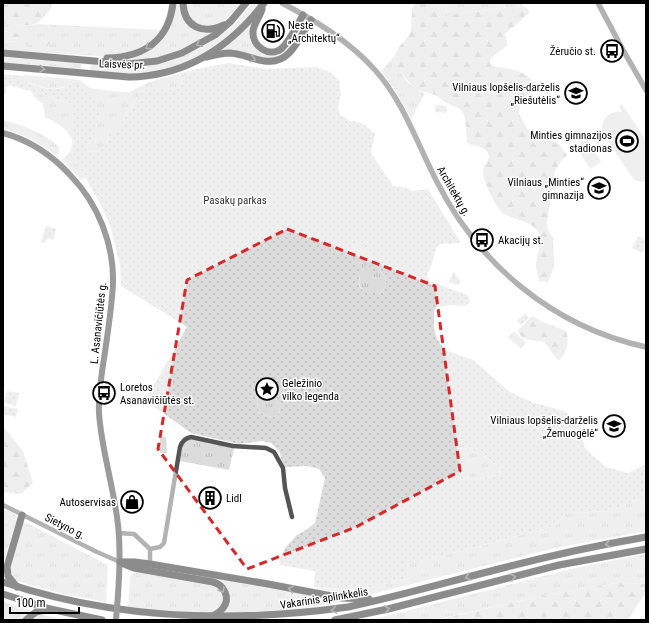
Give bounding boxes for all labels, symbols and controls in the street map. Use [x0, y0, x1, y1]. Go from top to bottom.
fuel station icon: Neste „Architektų“ [260, 18, 286, 44]
place label: Neste „Architektų“ [288, 19, 340, 45]
bus stop icon: Žėručio st. [599, 38, 625, 64]
one-way arrow [196, 39, 203, 47]
one-way arrow [145, 42, 152, 50]
place label: Žėručio st. [550, 45, 596, 58]
one-way arrow [250, 54, 257, 63]
street label: Laisvės pr. [99, 57, 145, 72]
one-way arrow [39, 64, 45, 73]
school or university icon: Vilniaus lopšelis-darželis „Riešutėlis“ [563, 80, 589, 106]
place label: Vilniaus lopšelis-darželis „Riešutėlis“ [452, 81, 560, 107]
sports icon: Minties gimnazijos stadionas [614, 128, 640, 154]
place label: Minties gimnazijos stadionas [530, 129, 612, 155]
street label: Architektų g. [434, 164, 473, 219]
school or university icon: Vilniaus „Minties“ gimnazija [586, 175, 612, 201]
place label: Vilniaus „Minties“ gimnazija [507, 176, 584, 202]
park label: Pasakų parkas [203, 194, 267, 207]
bus stop icon: Akacijų st. [469, 227, 495, 253]
place label: Akacijų st. [498, 234, 544, 247]
street label: L. Asanavičiūtės g. [88, 281, 109, 365]
place icon: Geležinio vilko legenda [254, 376, 280, 402]
place label: Geležinio vilko legenda [282, 377, 339, 403]
bus stop icon: Loretos Asanavičiūtės st. [91, 380, 117, 406]
place label: Loretos Asanavičiūtės st. [120, 381, 195, 407]
school or university icon: Vilniaus lopšelis-darželis „Žemuogėlė“ [601, 413, 627, 439]
place label: Vilniaus lopšelis-darželis „Žemuogėlė“ [490, 414, 598, 440]
building icon: Lidl [197, 485, 223, 511]
shop icon: Autoservisas [119, 489, 145, 515]
place label: Lidl [226, 492, 242, 505]
place label: Autoservisas [60, 496, 116, 509]
street label: Sietyno g. [43, 511, 87, 542]
one-way arrow [604, 539, 611, 548]
one-way arrow [464, 572, 471, 581]
one-way arrow [509, 573, 516, 581]
street label: Vakarinis aplinkkelis [279, 585, 369, 612]
one-way arrow [288, 585, 295, 593]
one-way arrow [218, 586, 225, 593]
scale bar [10, 589, 79, 615]
text: 100 m [16, 596, 46, 610]
one-way arrow [330, 605, 337, 613]
one-way arrow [384, 606, 390, 614]

